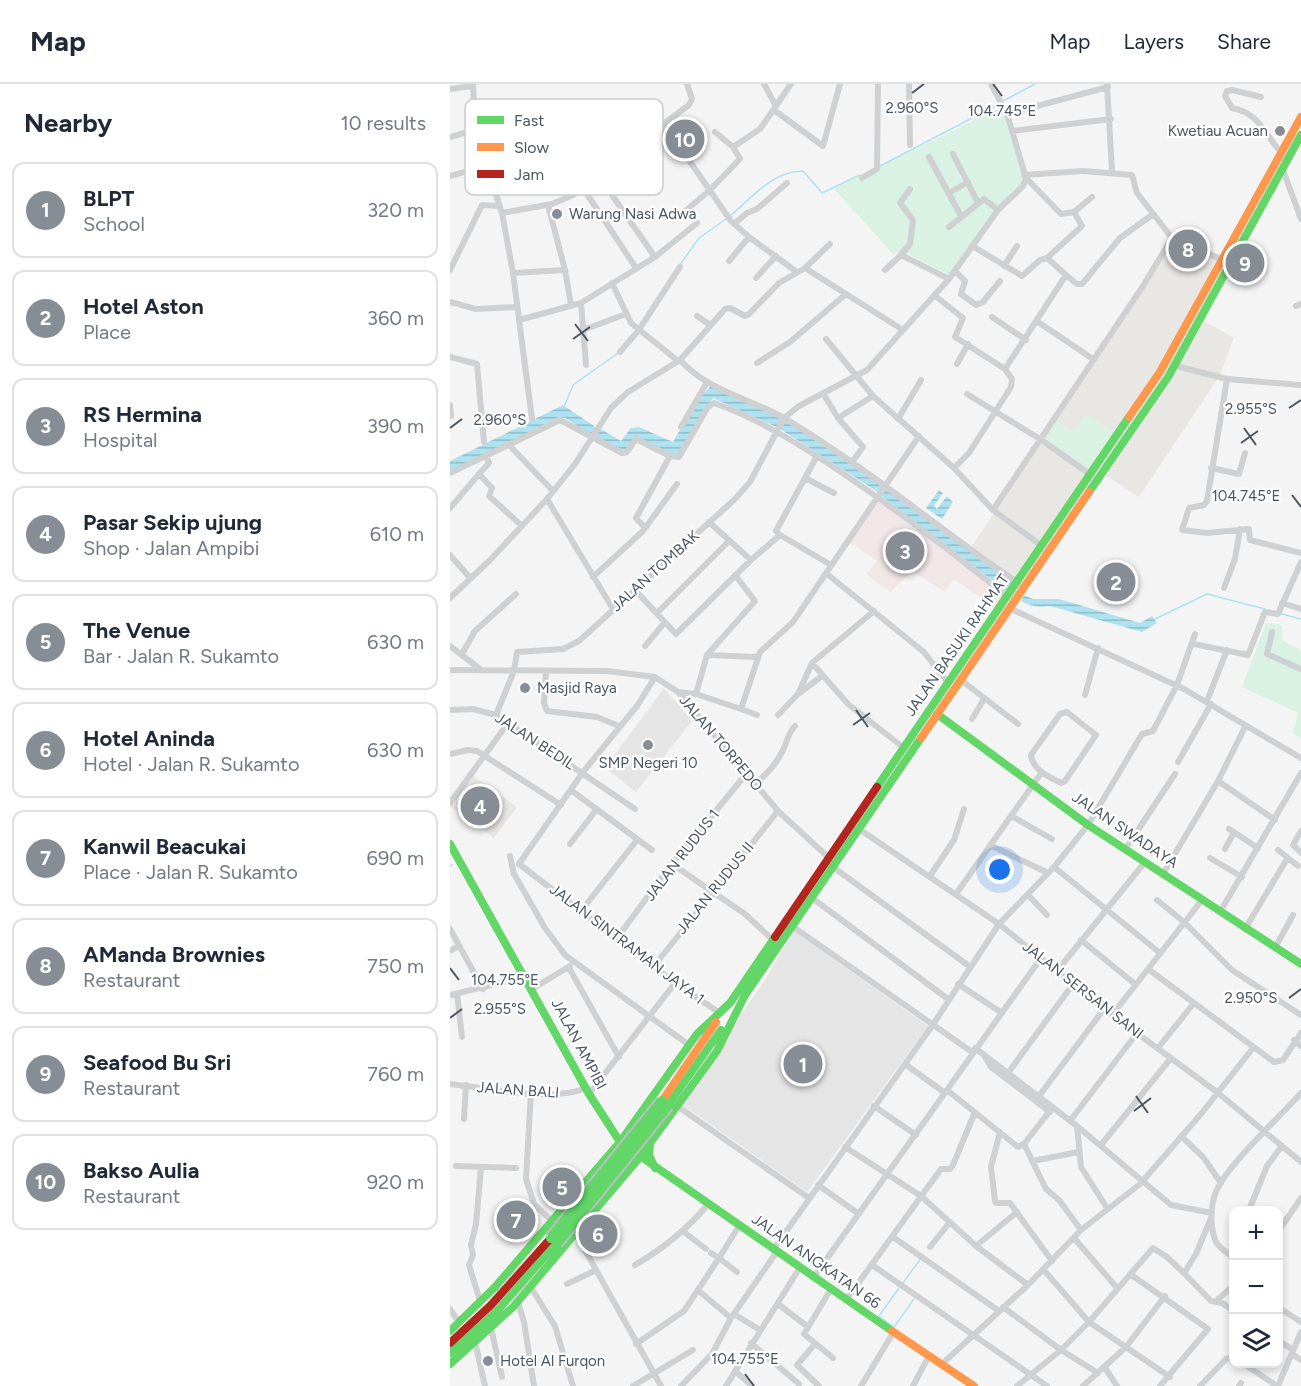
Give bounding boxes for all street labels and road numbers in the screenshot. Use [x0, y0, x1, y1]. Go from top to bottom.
street label: JALAN TOMBAK [607, 526, 703, 615]
street label: JALAN BASUKI RAHMAT [901, 570, 1013, 719]
street label: JALAN TORPEDO [676, 691, 766, 795]
street label: JALAN BEDIL [492, 709, 578, 774]
street label: JALAN SWADAYA [1069, 788, 1181, 872]
street label: JALAN RUDUS 1 [641, 806, 723, 904]
street label: JALAN RUDUS II [672, 838, 758, 938]
street label: JALAN SINTRAMAN JAYA 1 [546, 880, 708, 1008]
street label: JALAN SERSAN SANI [1019, 937, 1147, 1043]
street label: JALAN AMPIBI [548, 996, 610, 1092]
street label: JALAN BALI [476, 1078, 560, 1102]
street label: JALAN ANGKATAN 66 [748, 1210, 884, 1313]

